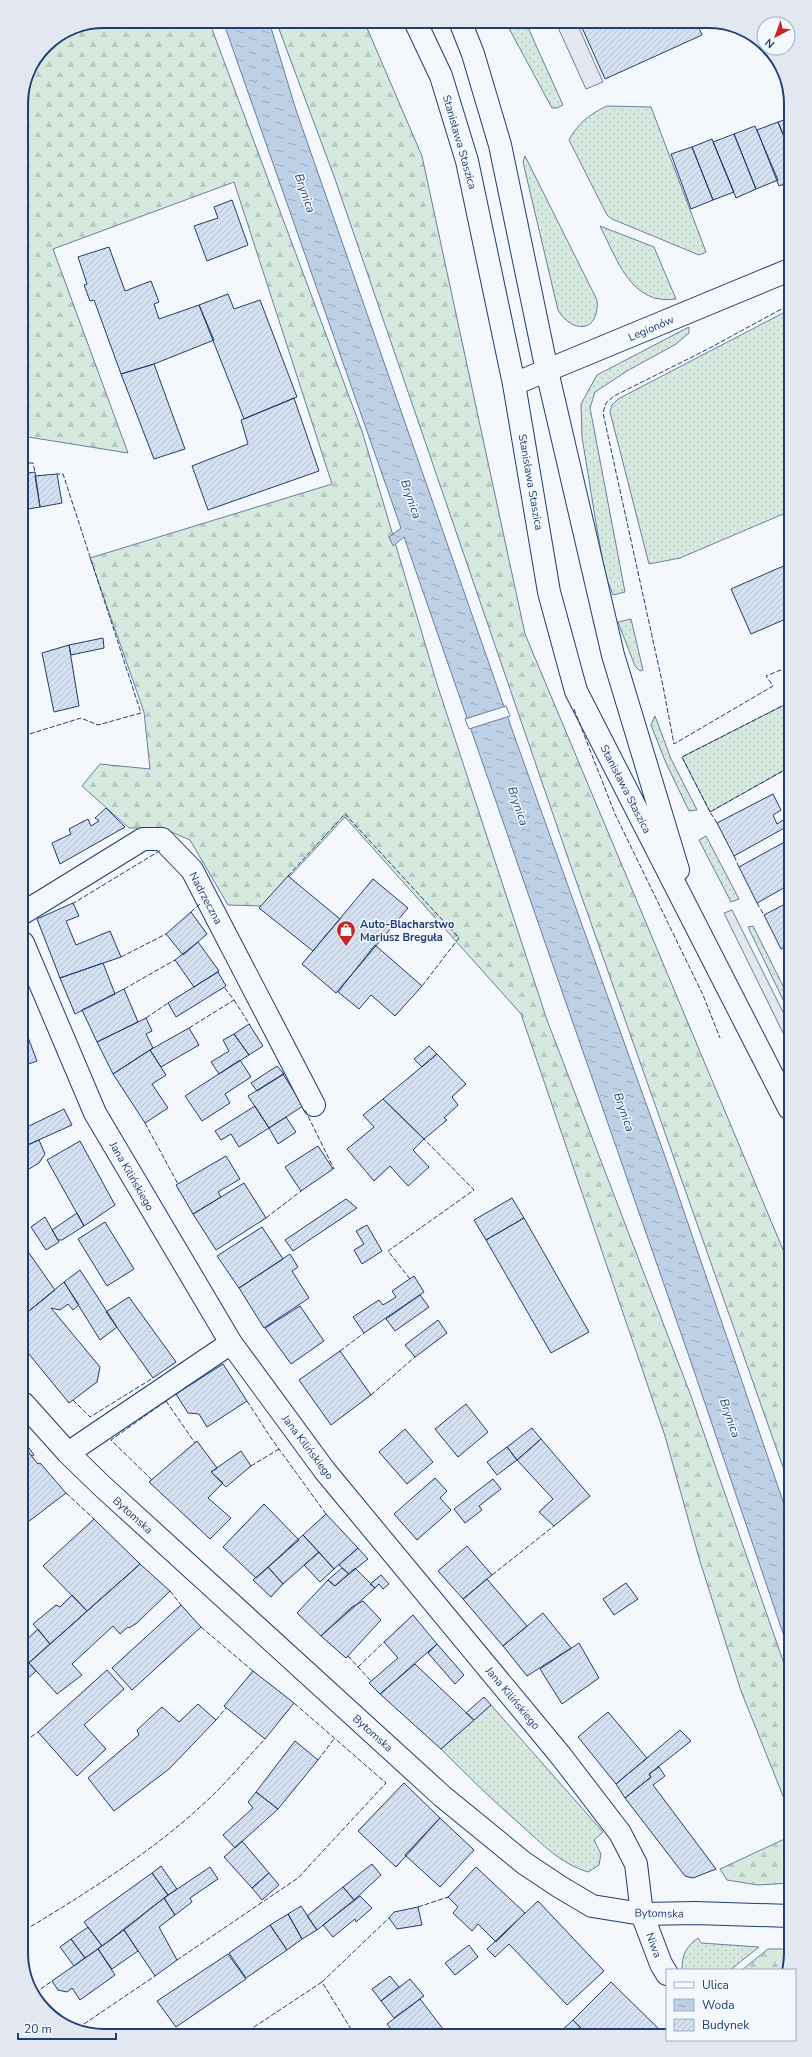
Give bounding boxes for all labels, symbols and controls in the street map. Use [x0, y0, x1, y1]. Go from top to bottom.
north arrow [756, 16, 796, 56]
text: N [762, 35, 778, 52]
street label: Stanisława Staszica [439, 93, 480, 191]
water label: Brynica [291, 171, 319, 215]
street label: Legionów [626, 312, 676, 345]
street label: Stanisława Staszica [515, 433, 546, 532]
water label: Brynica [397, 477, 425, 521]
street label: Stanisława Staszica [597, 742, 654, 836]
water label: Brynica [504, 784, 532, 828]
street label: Nadrzeczna [185, 869, 226, 927]
place label: Auto-Blacharstwo Mariusz Breguła [360, 917, 454, 945]
shop icon: Auto-Blacharstwo Mariusz Breguła [335, 919, 357, 947]
water label: Brynica [610, 1090, 638, 1134]
street label: Jana Kilińskiego [105, 1138, 157, 1214]
water label: Brynica [716, 1396, 744, 1440]
street label: Jana Kilińskiego [278, 1411, 337, 1483]
street label: Bytomska [109, 1493, 156, 1537]
street label: Jana Kilińskiego [481, 1663, 543, 1733]
street label: Bytomska [349, 1711, 396, 1755]
street label: Bytomska [634, 1906, 684, 1921]
street label: Niwa [642, 1931, 665, 1960]
legend [666, 1969, 796, 2041]
text: Ulica [702, 1977, 729, 1993]
text: Woda [702, 1997, 735, 2013]
scale bar [18, 2015, 116, 2041]
text: Budynek [702, 2017, 750, 2033]
text: 20 m [24, 2021, 52, 2037]

